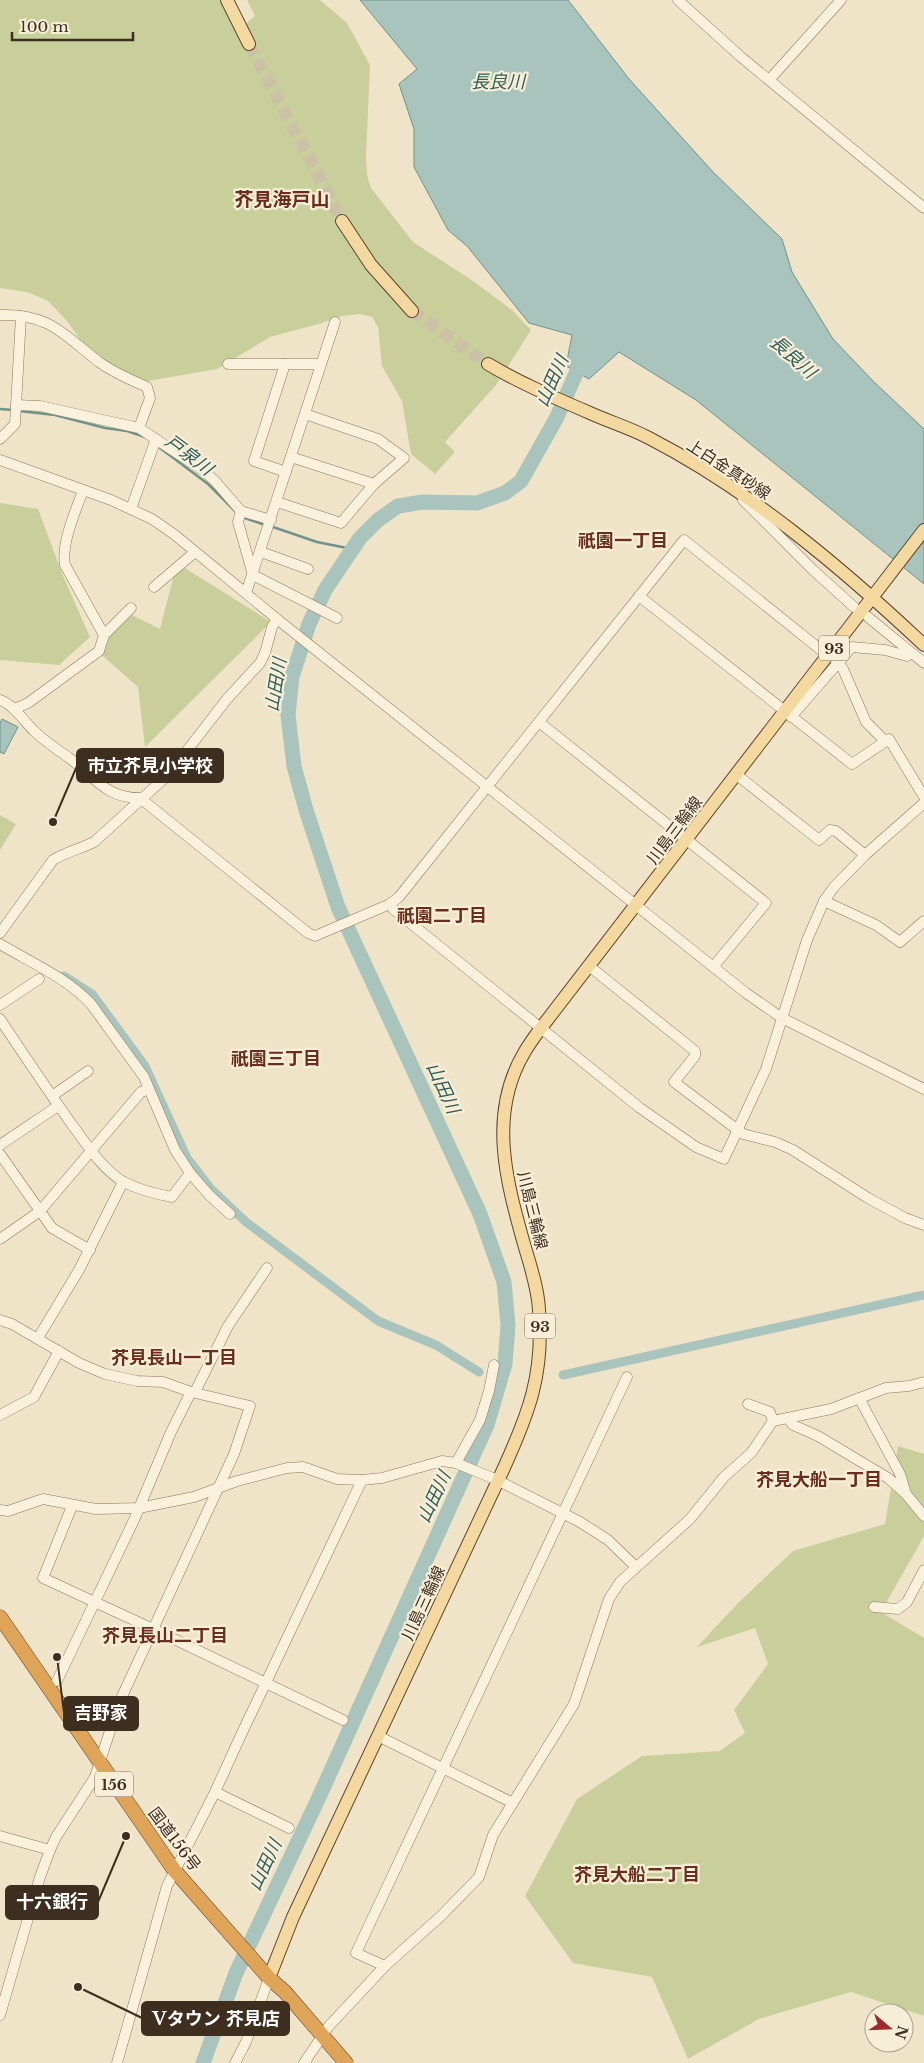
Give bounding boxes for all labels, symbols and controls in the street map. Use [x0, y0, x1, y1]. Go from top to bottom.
scale bar [12, 10, 134, 42]
text: 100 m [20, 17, 69, 36]
water label: 長良川 [471, 71, 527, 93]
district label: 芥見海戸山 [234, 188, 330, 211]
water label: 長良川 [765, 331, 822, 384]
water label: 山田川 [531, 350, 574, 410]
water label: 戸泉川 [161, 430, 219, 481]
street label: 上白金真砂線 [683, 434, 775, 504]
district label: 祇園一丁目 [578, 530, 668, 552]
road number: 93 [819, 636, 849, 660]
water label: 山田川 [261, 655, 291, 713]
callout: 市立芥見小学校 [77, 749, 223, 782]
text: 市立芥見小学校 [87, 755, 213, 777]
street label: 川島三輪線 [642, 792, 706, 868]
district label: 祇園二丁目 [397, 905, 487, 927]
district label: 祇園三丁目 [231, 1048, 321, 1070]
water label: 山田川 [422, 1059, 465, 1119]
street label: 川島三輪線 [514, 1169, 552, 1251]
road number: 93 [525, 1314, 555, 1338]
district label: 芥見長山一丁目 [111, 1347, 237, 1369]
water label: 山田川 [413, 1466, 456, 1526]
district label: 芥見大船一丁目 [756, 1469, 882, 1491]
street label: 川島三輪線 [397, 1563, 449, 1643]
district label: 芥見長山二丁目 [102, 1625, 228, 1647]
callout: 吉野家 [64, 1697, 138, 1730]
text: 吉野家 [74, 1702, 128, 1724]
road number: 156 [95, 1772, 133, 1796]
street label: 国道156号 [145, 1803, 205, 1875]
water label: 山田川 [244, 1834, 287, 1894]
district label: 芥見大船二丁目 [574, 1864, 700, 1886]
callout: 十六銀行 [6, 1886, 98, 1919]
text: 十六銀行 [16, 1891, 88, 1913]
callout: Vタウン 芥見店 [142, 2002, 289, 2035]
north arrow [864, 2003, 914, 2053]
text: Vタウン 芥見店 [151, 2008, 280, 2030]
text: N [891, 2023, 912, 2041]

